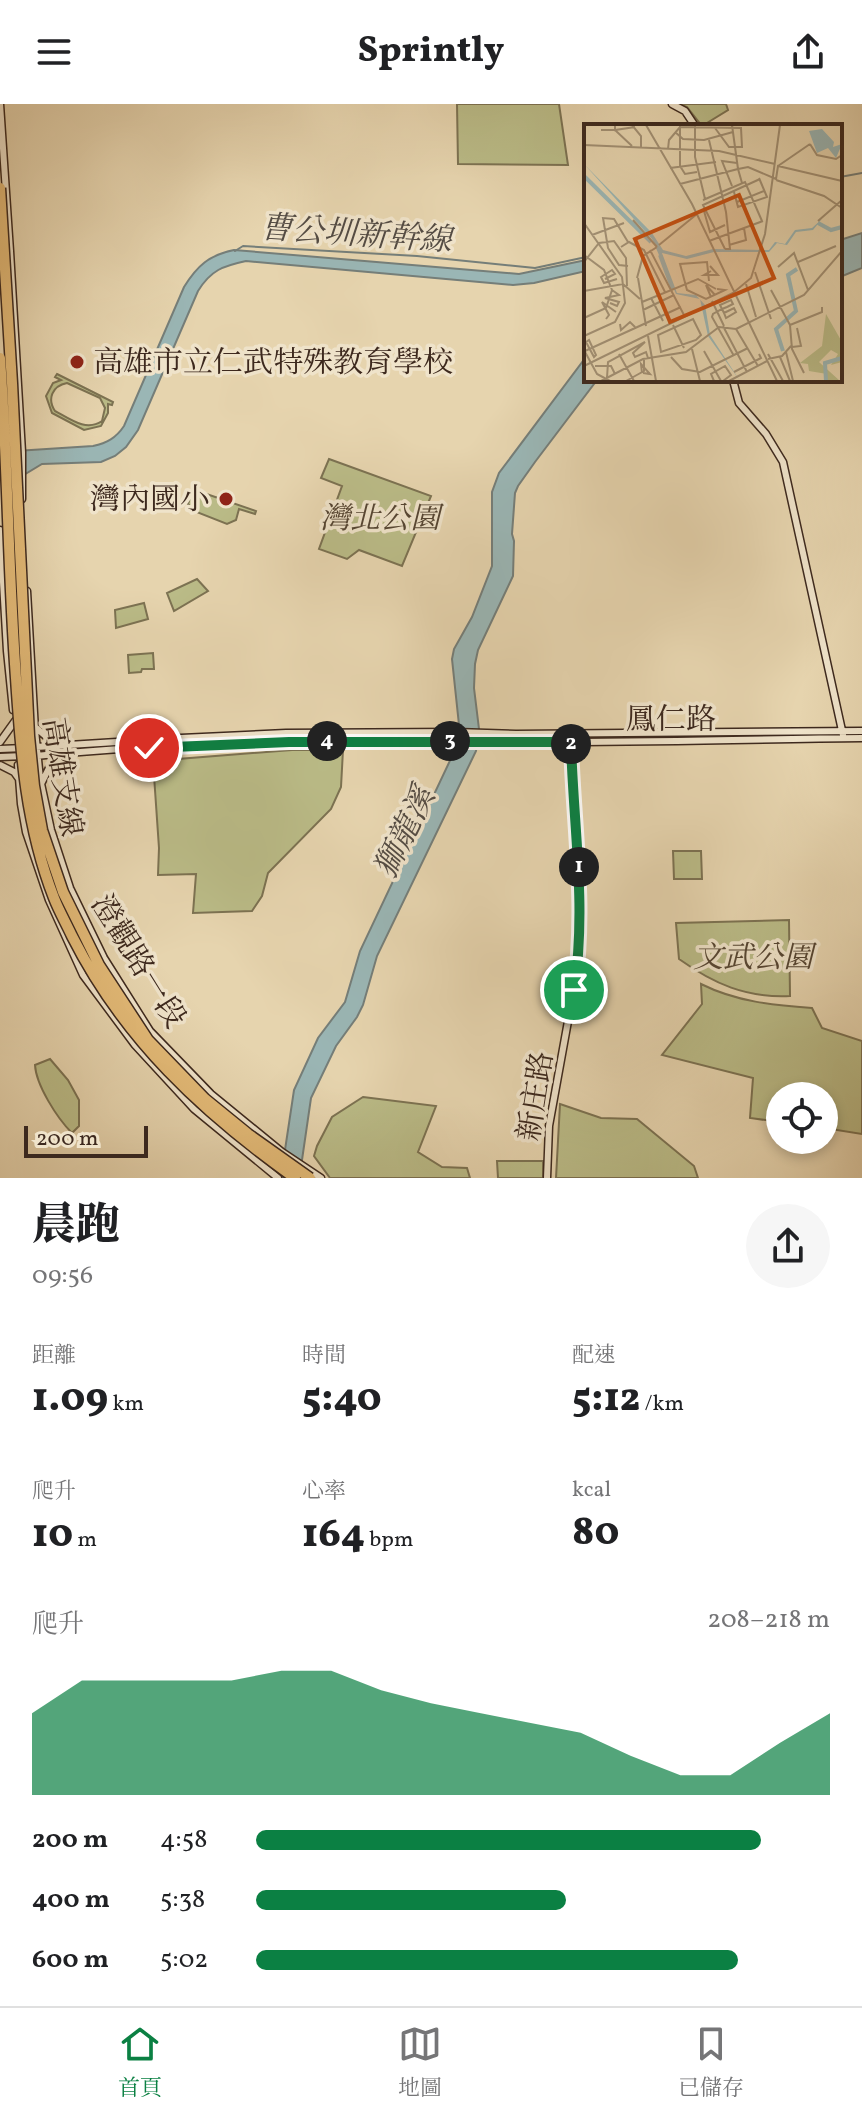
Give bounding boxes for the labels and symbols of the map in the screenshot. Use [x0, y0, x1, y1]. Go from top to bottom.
inset map [584, 124, 842, 382]
water label: 曹公圳新幹線 [258, 207, 456, 265]
place label: 高雄市立仁武特殊教育學校 [93, 343, 453, 385]
marker: 高雄市立仁武特殊教育學校 [68, 353, 86, 371]
place label: 灣內國小 [90, 480, 210, 522]
marker: 灣內國小 [217, 490, 235, 508]
park label: 灣北公園 [320, 499, 444, 541]
street label: 鳳仁路 [626, 700, 716, 742]
pin [115, 714, 183, 782]
street label: 高雄支線 [31, 715, 91, 840]
pin: 4 [307, 721, 347, 761]
pin: 3 [430, 721, 470, 761]
pin: 2 [551, 724, 591, 764]
water label: 獅龍溪 [366, 778, 449, 886]
pin: 1 [559, 847, 599, 887]
street label: 澄觀路一段 [80, 887, 195, 1037]
park label: 文武公園 [693, 938, 817, 980]
pin [540, 956, 608, 1024]
street label: 新庄路 [509, 1049, 565, 1144]
scale bar [24, 1122, 148, 1158]

